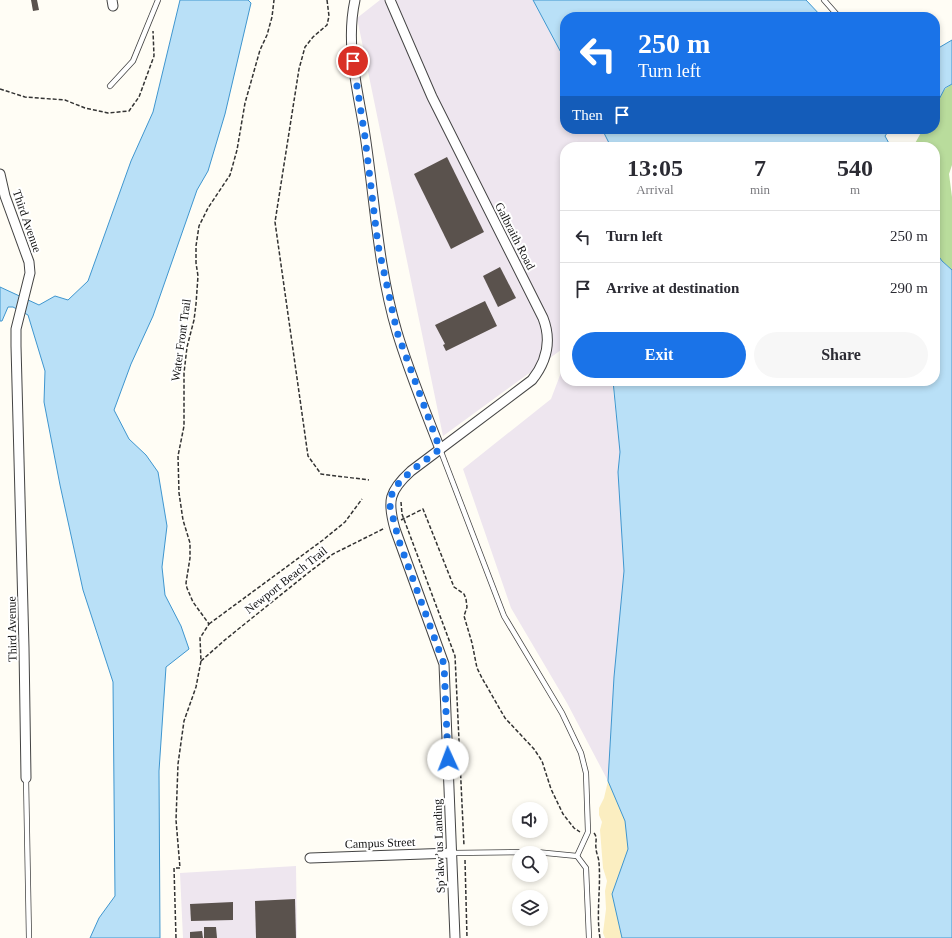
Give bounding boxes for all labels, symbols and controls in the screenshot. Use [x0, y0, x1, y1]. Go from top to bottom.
icon: left [572, 28, 624, 80]
text: 250 m [638, 28, 710, 59]
pin [336, 44, 370, 78]
icon: arrive [342, 50, 364, 72]
text: Turn left [638, 61, 701, 81]
icon: arrive [611, 104, 633, 126]
text: Then [572, 107, 603, 123]
text: 13:05 [627, 155, 683, 181]
text: 7 [754, 155, 766, 181]
text: 540 [837, 155, 873, 181]
text: Arrival [636, 182, 674, 197]
text: min [750, 182, 770, 197]
text: m [850, 182, 860, 197]
street label: Third Avenue [10, 188, 44, 254]
street label: Galbraith Road [492, 200, 538, 272]
icon: left [572, 226, 594, 248]
text: Turn left [606, 228, 663, 244]
text: 250 m [890, 228, 928, 244]
icon: arrive [572, 278, 594, 300]
text: Arrive at destination [606, 280, 739, 296]
text: 290 m [890, 280, 928, 296]
street label: Water Front Trail [168, 297, 194, 382]
button: Exit [572, 332, 746, 378]
button: Share [754, 332, 928, 378]
street label: Newport Beach Trail [242, 543, 330, 617]
street label: Third Avenue [4, 596, 20, 662]
position arrow [427, 738, 469, 780]
street label: Sp’akw’us Landing [430, 799, 448, 893]
map controls [512, 802, 548, 926]
button: sound [512, 802, 548, 838]
street label: Campus Street [345, 835, 416, 851]
button: search [512, 846, 548, 882]
button: layers [512, 890, 548, 926]

